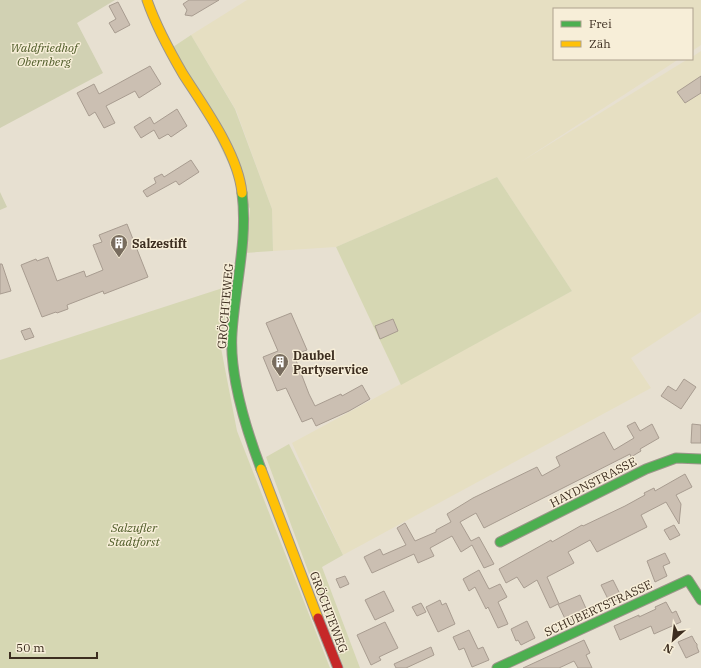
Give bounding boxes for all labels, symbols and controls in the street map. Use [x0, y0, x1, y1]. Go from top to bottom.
legend [553, 8, 693, 60]
text: Frei [589, 16, 612, 31]
text: Zäh [589, 36, 611, 51]
park label: Waldfriedhof Obernberg [10, 40, 80, 69]
building icon: Salzestift [109, 233, 129, 258]
place label: Salzestift [132, 236, 187, 251]
street label: GRÖCHTEWEG [214, 262, 236, 350]
place label: Daubel Partyservice [293, 348, 369, 377]
building icon: Daubel Partyservice [270, 352, 290, 377]
street label: HAYDNSTRASSE [547, 454, 639, 510]
park label: Salzufler Stadtforst [107, 520, 160, 549]
street label: GRÖCHTEWEG [307, 569, 352, 655]
street label: SCHUBERTSTRASSE [542, 576, 654, 640]
north arrow [653, 620, 693, 660]
scale bar [10, 634, 97, 660]
text: 50 m [16, 640, 45, 655]
text: N [661, 640, 675, 657]

